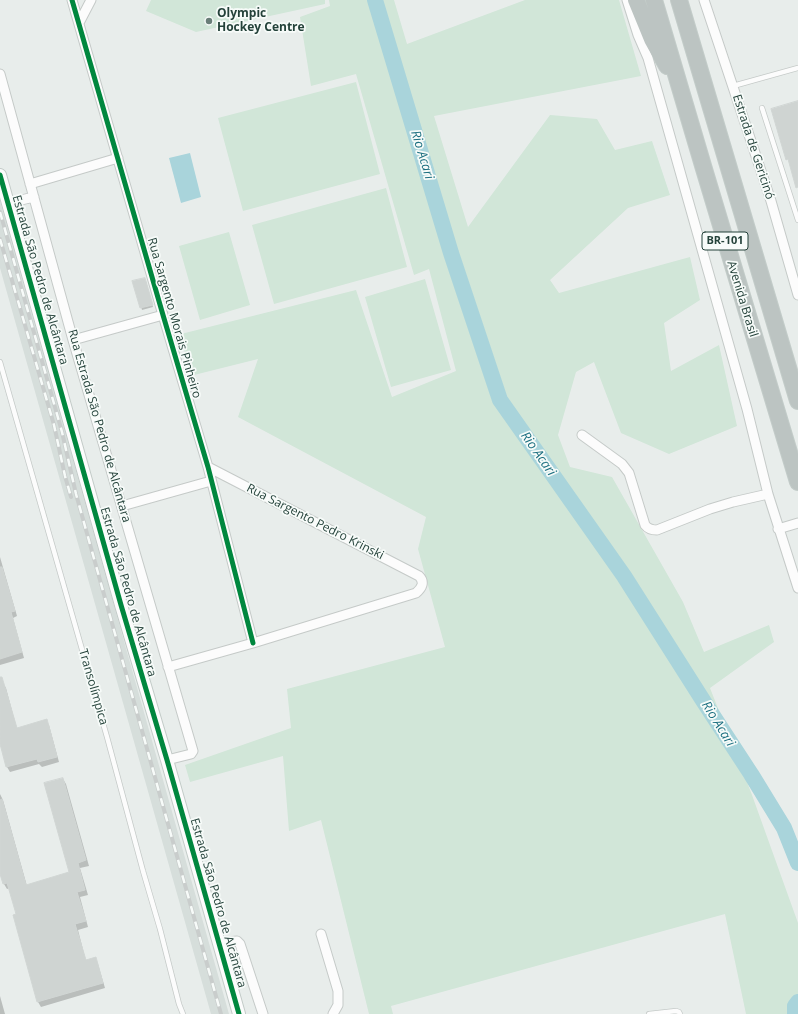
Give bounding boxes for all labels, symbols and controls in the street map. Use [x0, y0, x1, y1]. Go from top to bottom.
place label: Olympic Hockey Centre [217, 7, 305, 35]
marker: Olympic Hockey Centre [204, 16, 214, 26]
street label: Estrada de Gericinó [729, 93, 777, 201]
water label: Rio Acari [407, 129, 437, 181]
street label: Estrada São Pedro de Alcântara [9, 194, 71, 366]
road number: BR-101 [702, 232, 748, 250]
street label: Rua Sargento Morais Pinheiro [144, 236, 204, 400]
street label: Avenida Brasil [724, 259, 760, 339]
street label: Rua Estrada São Pedro de Alcântara [64, 328, 134, 524]
water label: Rio Acari [517, 429, 559, 479]
street label: Rua Sargento Pedro Krinski [244, 481, 386, 563]
street label: Estrada São Pedro de Alcântara [97, 506, 159, 678]
street label: Transolímpica [75, 647, 111, 727]
water label: Rio Acari [698, 699, 738, 749]
street label: Estrada São Pedro de Alcântara [187, 817, 249, 989]

